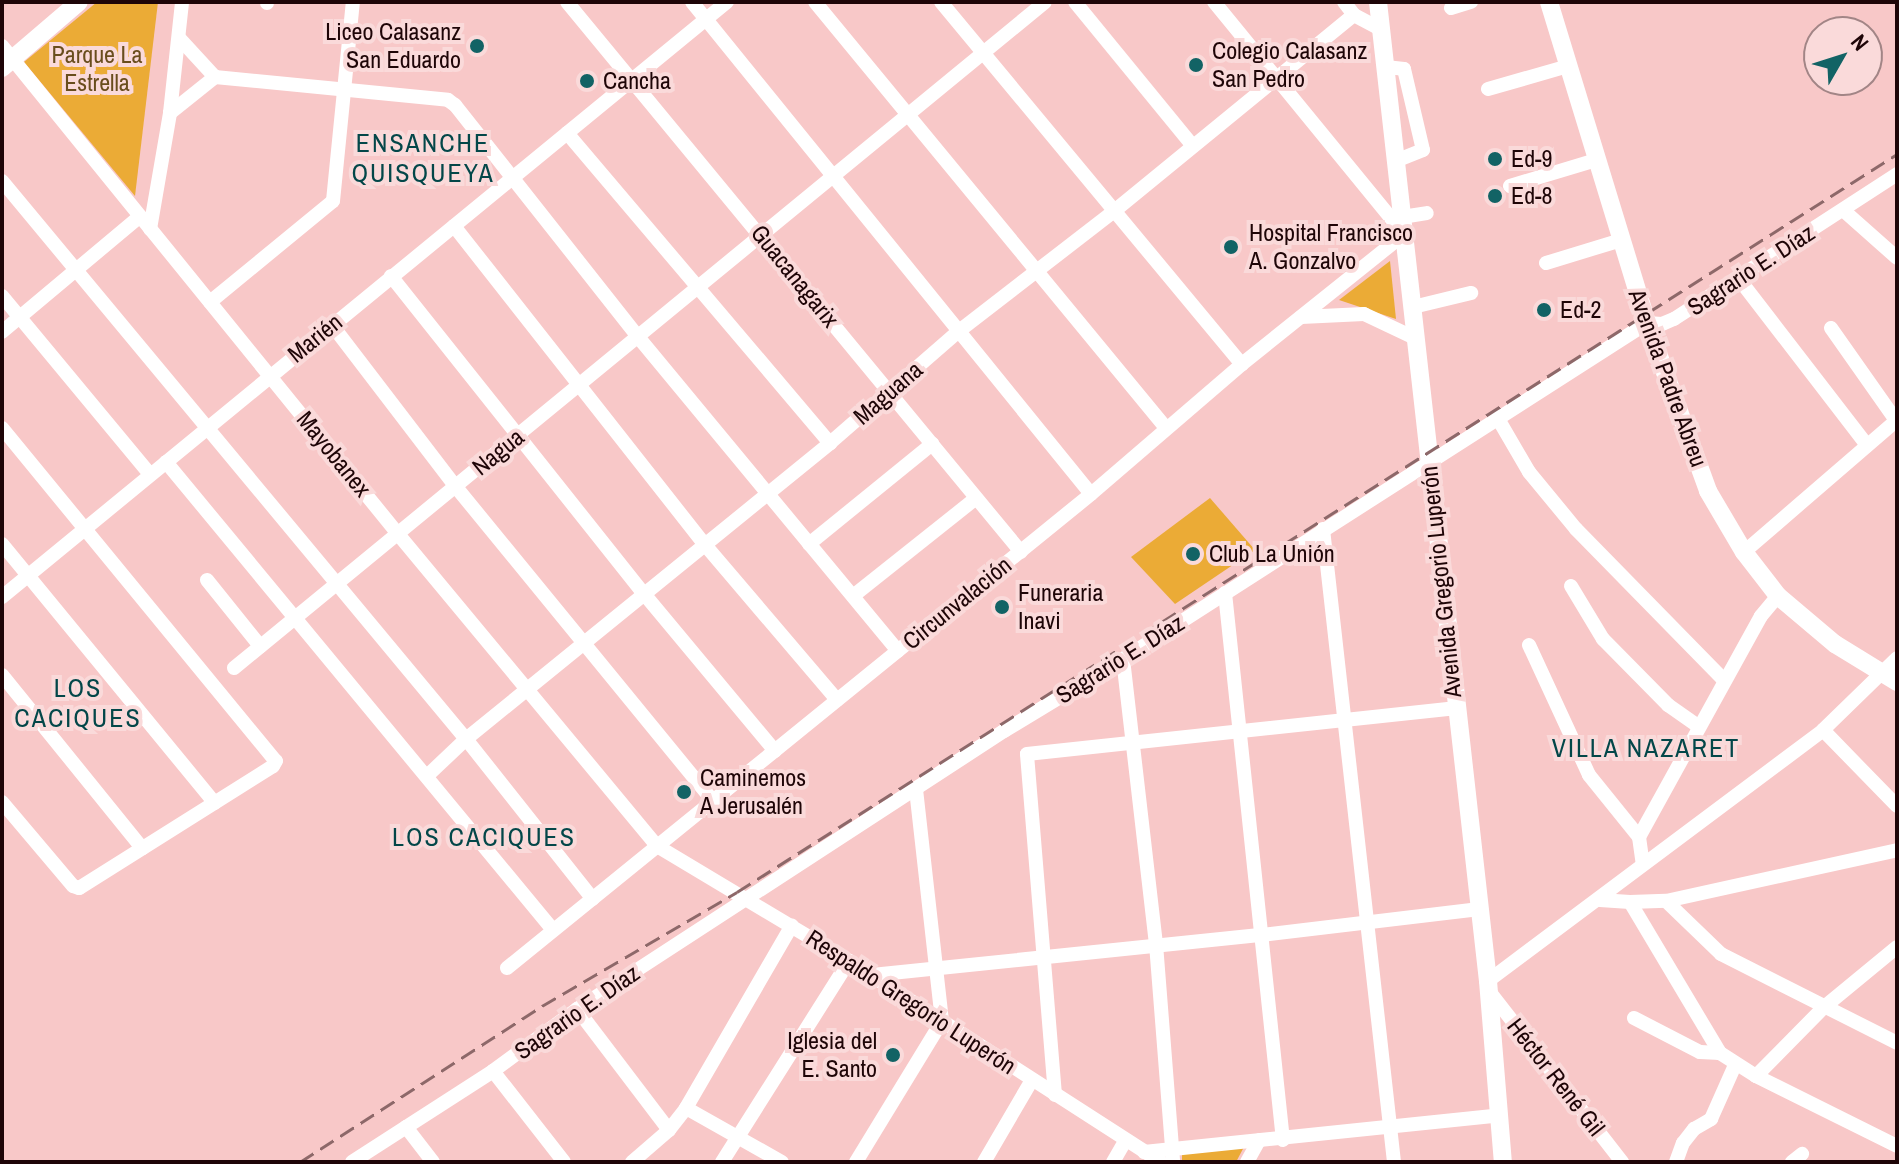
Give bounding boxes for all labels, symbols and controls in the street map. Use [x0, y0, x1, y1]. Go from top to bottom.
north arrow [1803, 16, 1883, 96]
place label: Liceo Calasanz San Eduardo [325, 18, 461, 74]
text: N [1844, 28, 1876, 57]
marker: Liceo Calasanz San Eduardo [468, 37, 486, 55]
place label: Colegio Calasanz San Pedro [1212, 37, 1367, 93]
park label: Parque La Estrella [52, 41, 142, 97]
marker: Colegio Calasanz San Pedro [1187, 56, 1205, 74]
place label: Cancha [603, 67, 671, 95]
marker: Cancha [578, 72, 596, 90]
district label: ENSANCHE QUISQUEYA [351, 127, 495, 188]
place label: Ed-9 [1511, 145, 1553, 173]
marker: Ed-9 [1486, 150, 1504, 168]
place label: Ed-8 [1511, 182, 1553, 210]
marker: Ed-8 [1486, 187, 1504, 205]
street label: Sagrario E. Díaz [1682, 218, 1820, 322]
street label: Guacanagarix [745, 219, 845, 333]
place label: Hospital Francisco A. Gonzalvo [1249, 219, 1413, 275]
marker: Hospital Francisco A. Gonzalvo [1220, 236, 1242, 258]
street label: Avenida Padre Abreu [1622, 285, 1714, 471]
place label: Ed-2 [1560, 296, 1602, 324]
marker: Ed-2 [1535, 301, 1553, 319]
street label: Marién [282, 308, 348, 368]
street label: Maguana [848, 355, 928, 431]
street label: Mayobanex [291, 405, 377, 503]
street label: Nagua [466, 423, 530, 481]
street label: Avenida Gregorio Luperón [1415, 465, 1467, 699]
place label: Club La Unión [1209, 540, 1335, 568]
marker: Club La Unión [1184, 545, 1202, 563]
street label: Circunvalación [897, 551, 1017, 655]
place label: Funeraria Inavi [1018, 579, 1103, 635]
marker: Funeraria Inavi [993, 598, 1011, 616]
street label: Sagrario E. Díaz [1051, 608, 1189, 710]
district label: LOS CACIQUES [14, 672, 142, 734]
district label: VILLA NAZARET [1551, 732, 1741, 764]
place label: Caminemos A Jerusalén [700, 764, 806, 820]
marker: Caminemos A Jerusalén [675, 783, 693, 801]
district label: LOS CACIQUES [392, 821, 576, 853]
street label: Respaldo Gregorio Luperón [801, 923, 1021, 1081]
street label: Sagrario E. Díaz [509, 958, 645, 1066]
street label: Héctor René Gil [1501, 1013, 1611, 1141]
place label: Iglesia del E. Santo [787, 1027, 877, 1083]
marker: Iglesia del E. Santo [884, 1046, 902, 1064]

